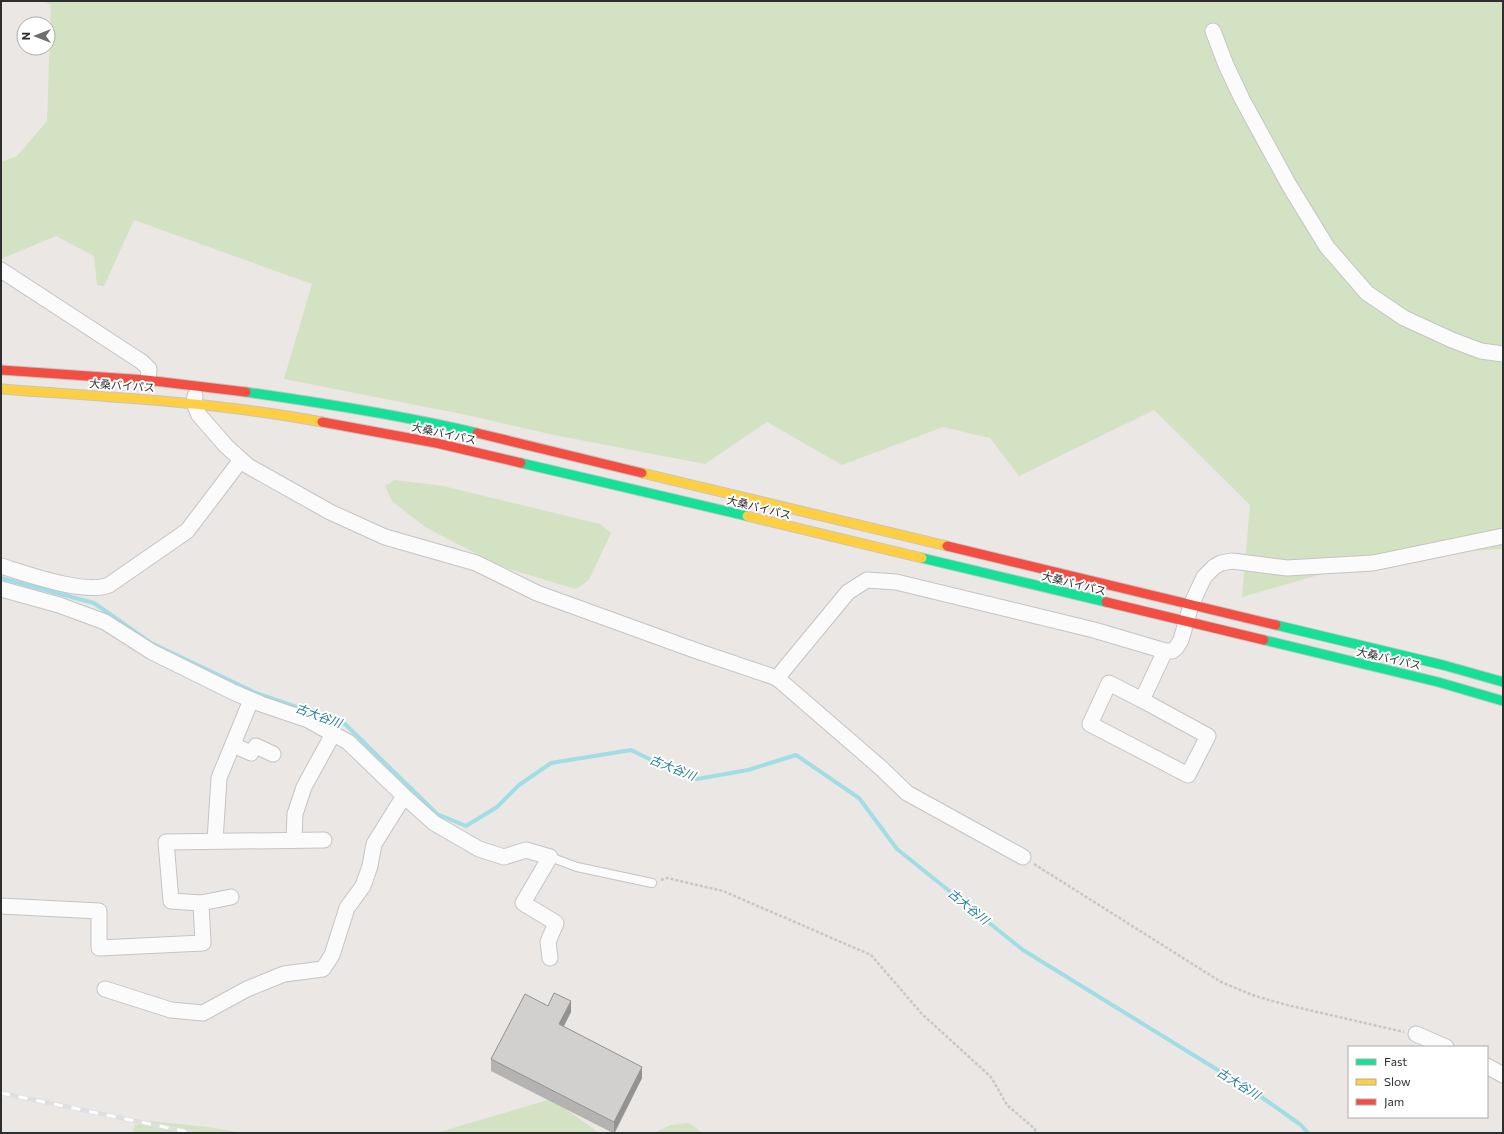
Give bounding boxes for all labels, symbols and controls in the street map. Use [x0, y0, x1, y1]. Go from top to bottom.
north arrow [16, 16, 56, 56]
text: N [19, 32, 32, 40]
street label: 大桑バイパス [89, 376, 155, 394]
street label: 大桑バイパス [410, 420, 478, 446]
street label: 大桑バイパス [726, 493, 792, 521]
street label: 大桑バイパス [1041, 569, 1107, 597]
street label: 大桑バイパス [1355, 644, 1423, 672]
water label: 古大谷川 [294, 700, 346, 730]
water label: 古大谷川 [648, 752, 700, 783]
water label: 古大谷川 [946, 885, 994, 928]
legend [1348, 1046, 1488, 1118]
text: Fast [1384, 1054, 1407, 1068]
water label: 古大谷川 [1215, 1064, 1265, 1103]
text: Slow [1384, 1074, 1411, 1088]
text: Jam [1384, 1094, 1404, 1109]

